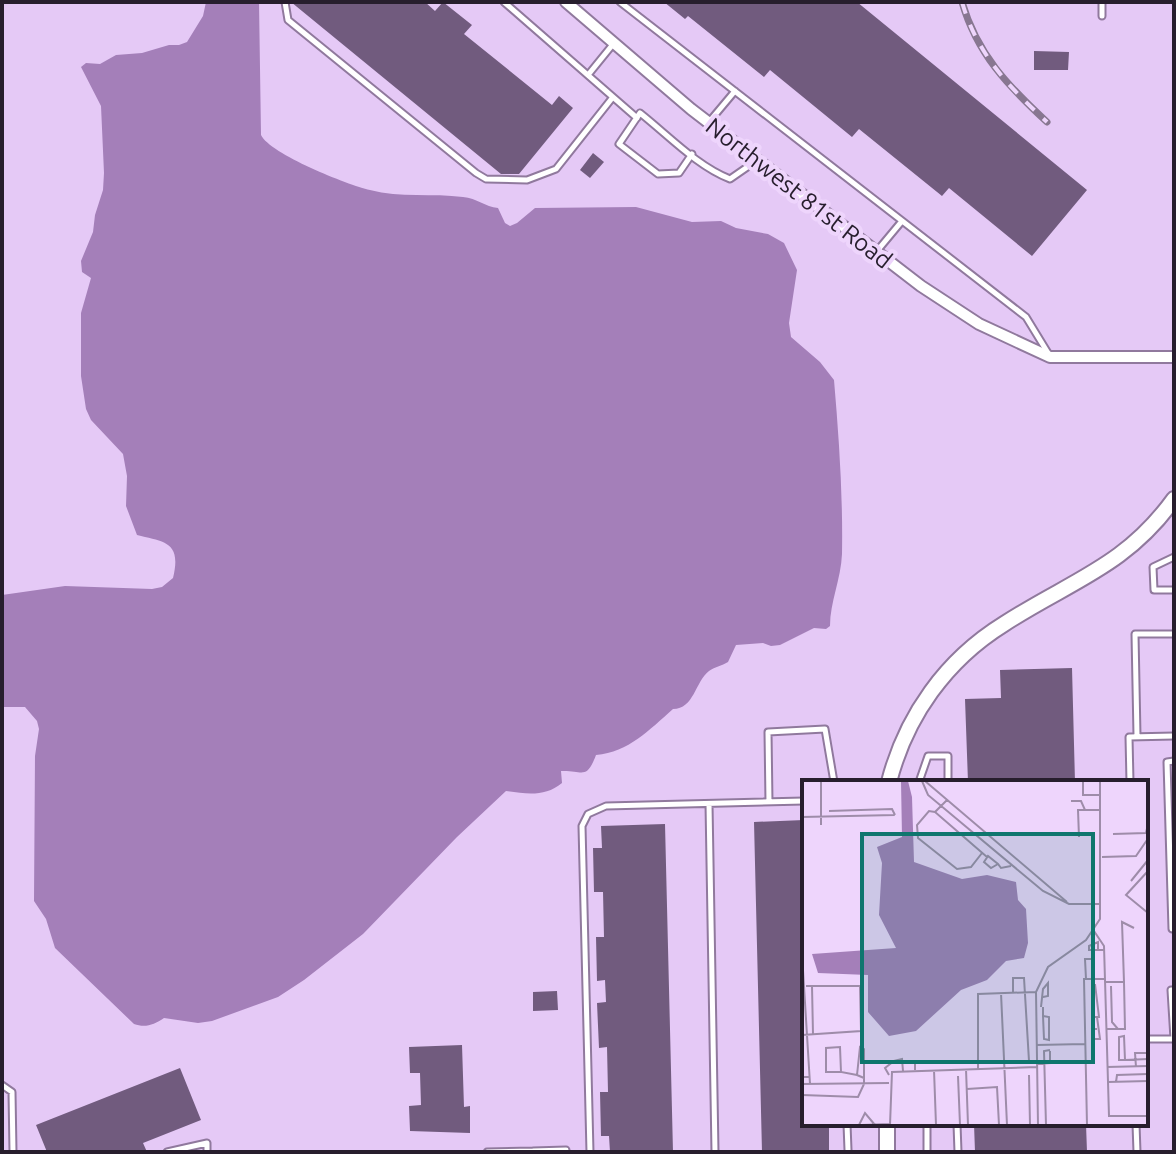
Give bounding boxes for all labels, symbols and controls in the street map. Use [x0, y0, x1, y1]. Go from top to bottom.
street label: Northwest 81st Road [701, 112, 897, 274]
inset map [802, 780, 1148, 1126]

